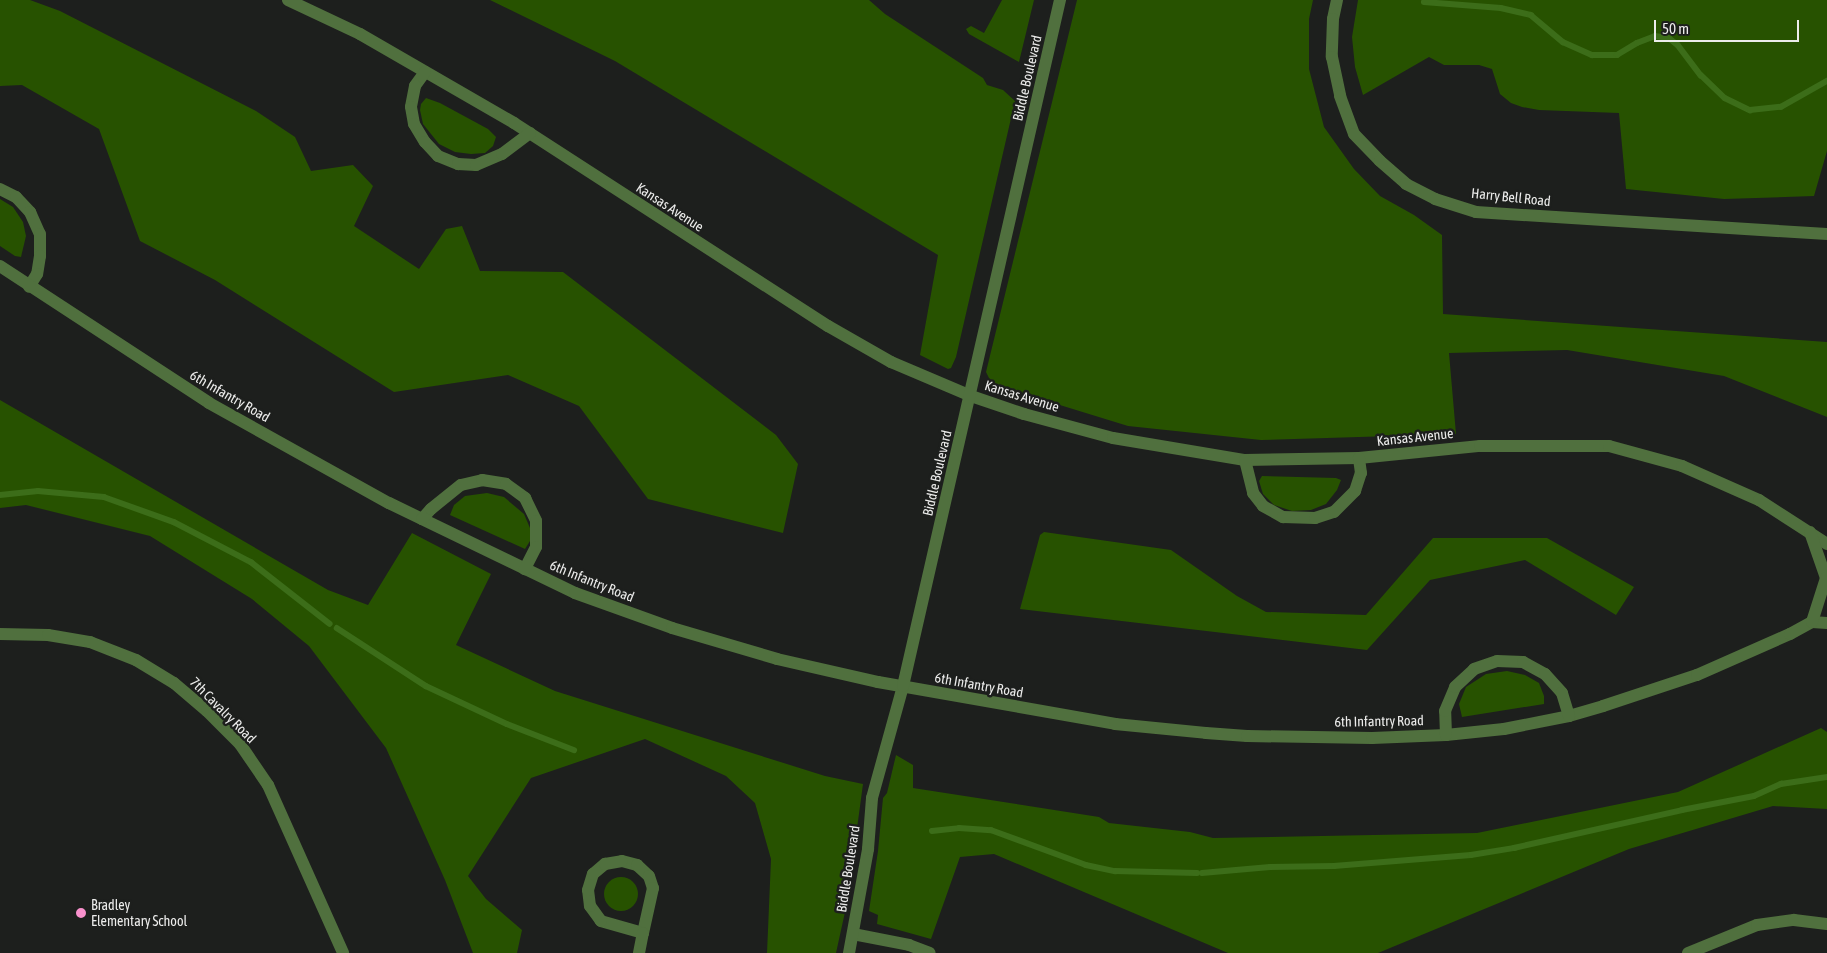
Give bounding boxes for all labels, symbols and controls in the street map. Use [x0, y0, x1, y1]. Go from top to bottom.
scale bar [1657, 10, 1802, 42]
text: 50 m [1662, 20, 1689, 37]
street label: Biddle Boulevard [1009, 33, 1045, 123]
street label: Kansas Avenue [633, 179, 707, 235]
street label: Harry Bell Road [1471, 184, 1551, 210]
street label: 6th Infantry Road [187, 366, 273, 426]
street label: Kansas Avenue [983, 377, 1061, 415]
street label: Kansas Avenue [1376, 425, 1454, 449]
street label: Biddle Boulevard [919, 428, 955, 518]
street label: 6th Infantry Road [547, 556, 637, 606]
street label: 6th Infantry Road [934, 669, 1024, 701]
street label: 7th Cavalry Road [186, 673, 260, 747]
street label: 6th Infantry Road [1334, 712, 1424, 730]
street label: Biddle Boulevard [833, 824, 863, 914]
place label: Bradley Elementary School [91, 897, 187, 930]
marker: Bradley Elementary School [75, 907, 87, 919]

